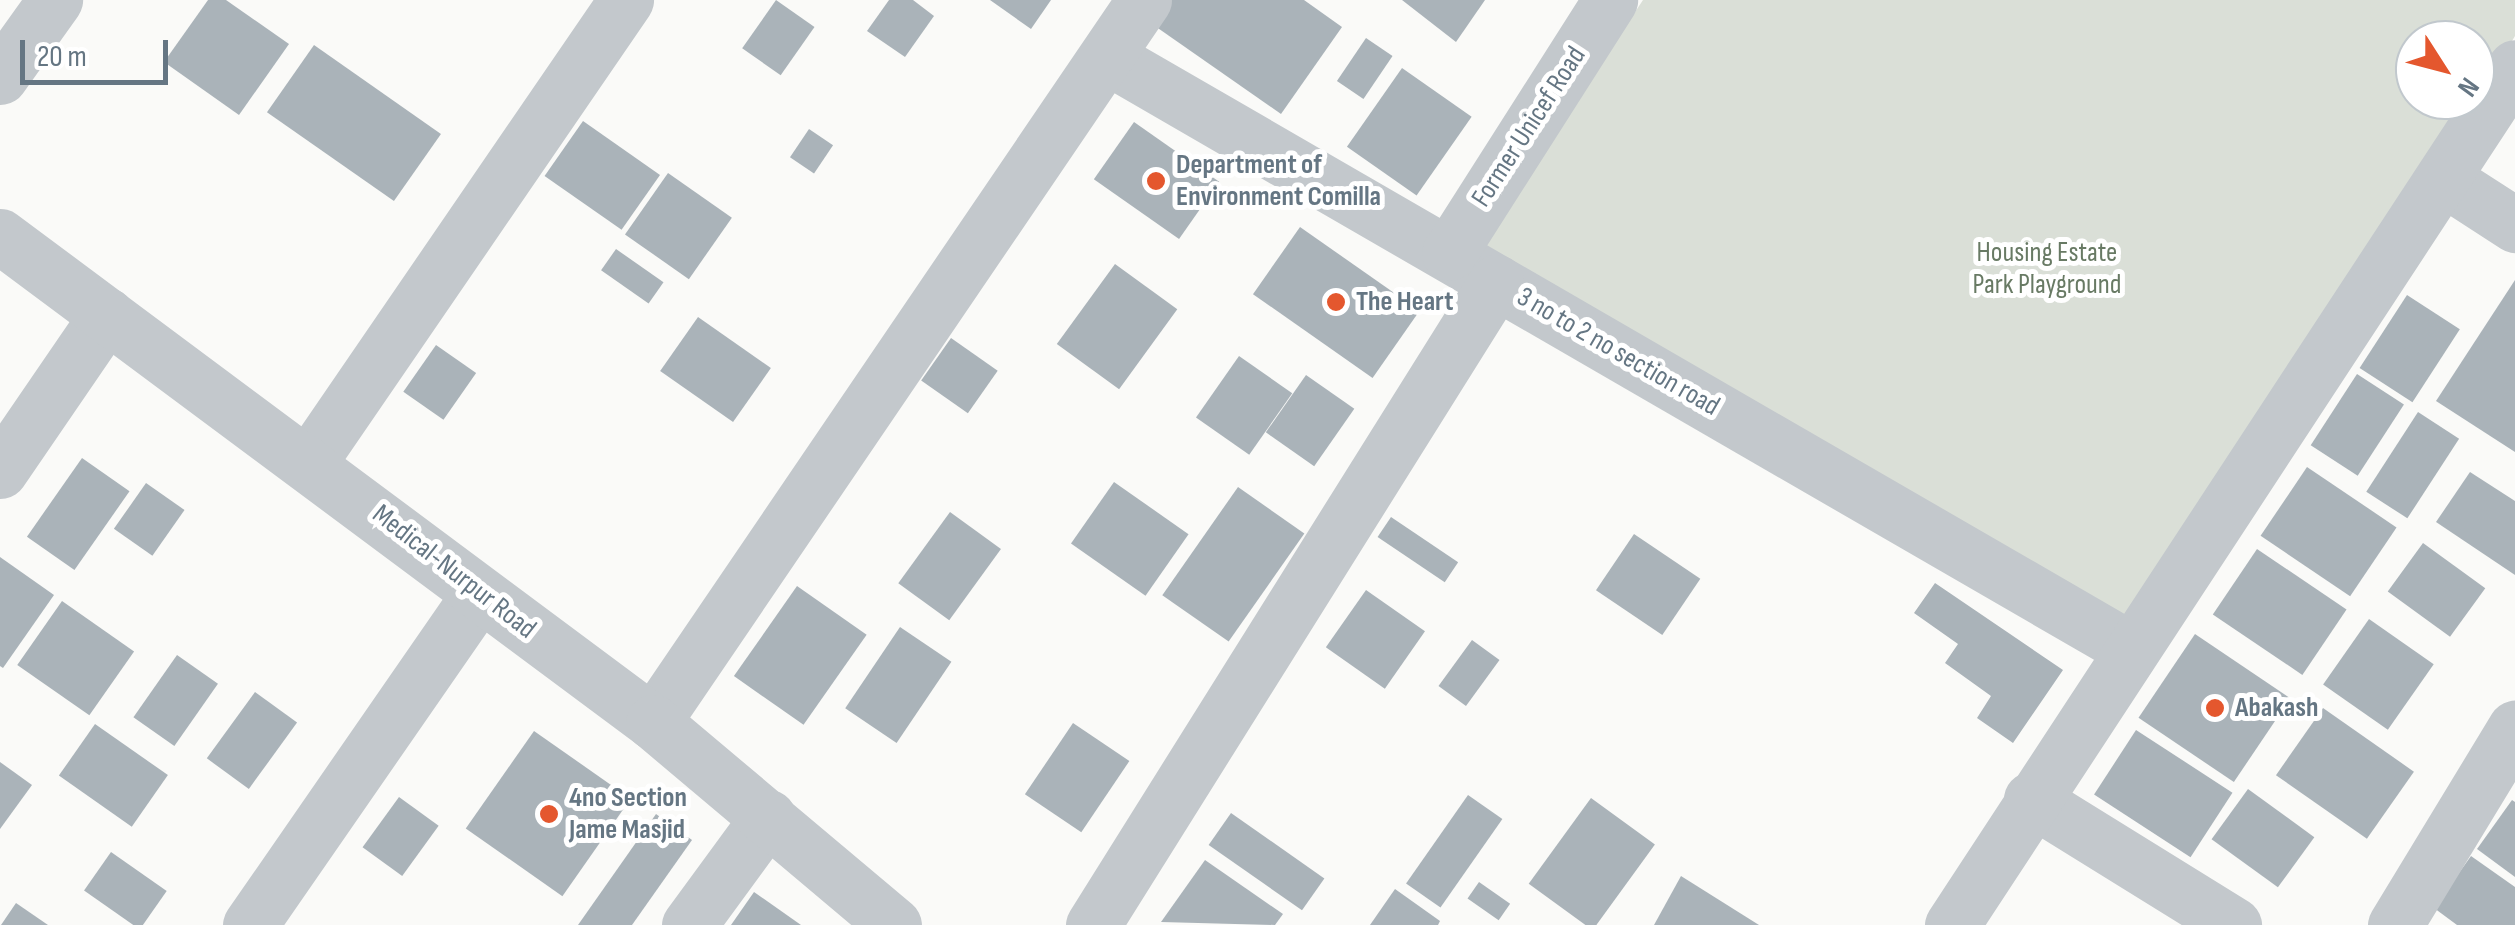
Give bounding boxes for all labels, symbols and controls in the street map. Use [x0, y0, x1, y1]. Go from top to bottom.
scale bar [25, 20, 172, 82]
north arrow [2395, 20, 2495, 120]
text: 20 m [37, 39, 87, 75]
street label: Former Unicef Road [1465, 41, 1593, 213]
text: N [2450, 71, 2486, 102]
place label: Department of Environment Comilla [1176, 148, 1381, 214]
marker: Department of Environment Comilla [1145, 170, 1167, 192]
park label: Housing Estate Park Playground [1973, 236, 2121, 302]
street label: 3 no to 2 no section road [1511, 280, 1725, 424]
place label: The Heart [1356, 285, 1453, 319]
marker: The Heart [1325, 291, 1347, 313]
street label: Medical-Nurpur Road [366, 498, 542, 646]
place label: Abakash [2235, 691, 2319, 725]
marker: Abakash [2204, 697, 2226, 719]
place label: 4no Section Jame Masjid [569, 781, 687, 847]
marker: 4no Section Jame Masjid [538, 803, 560, 825]

